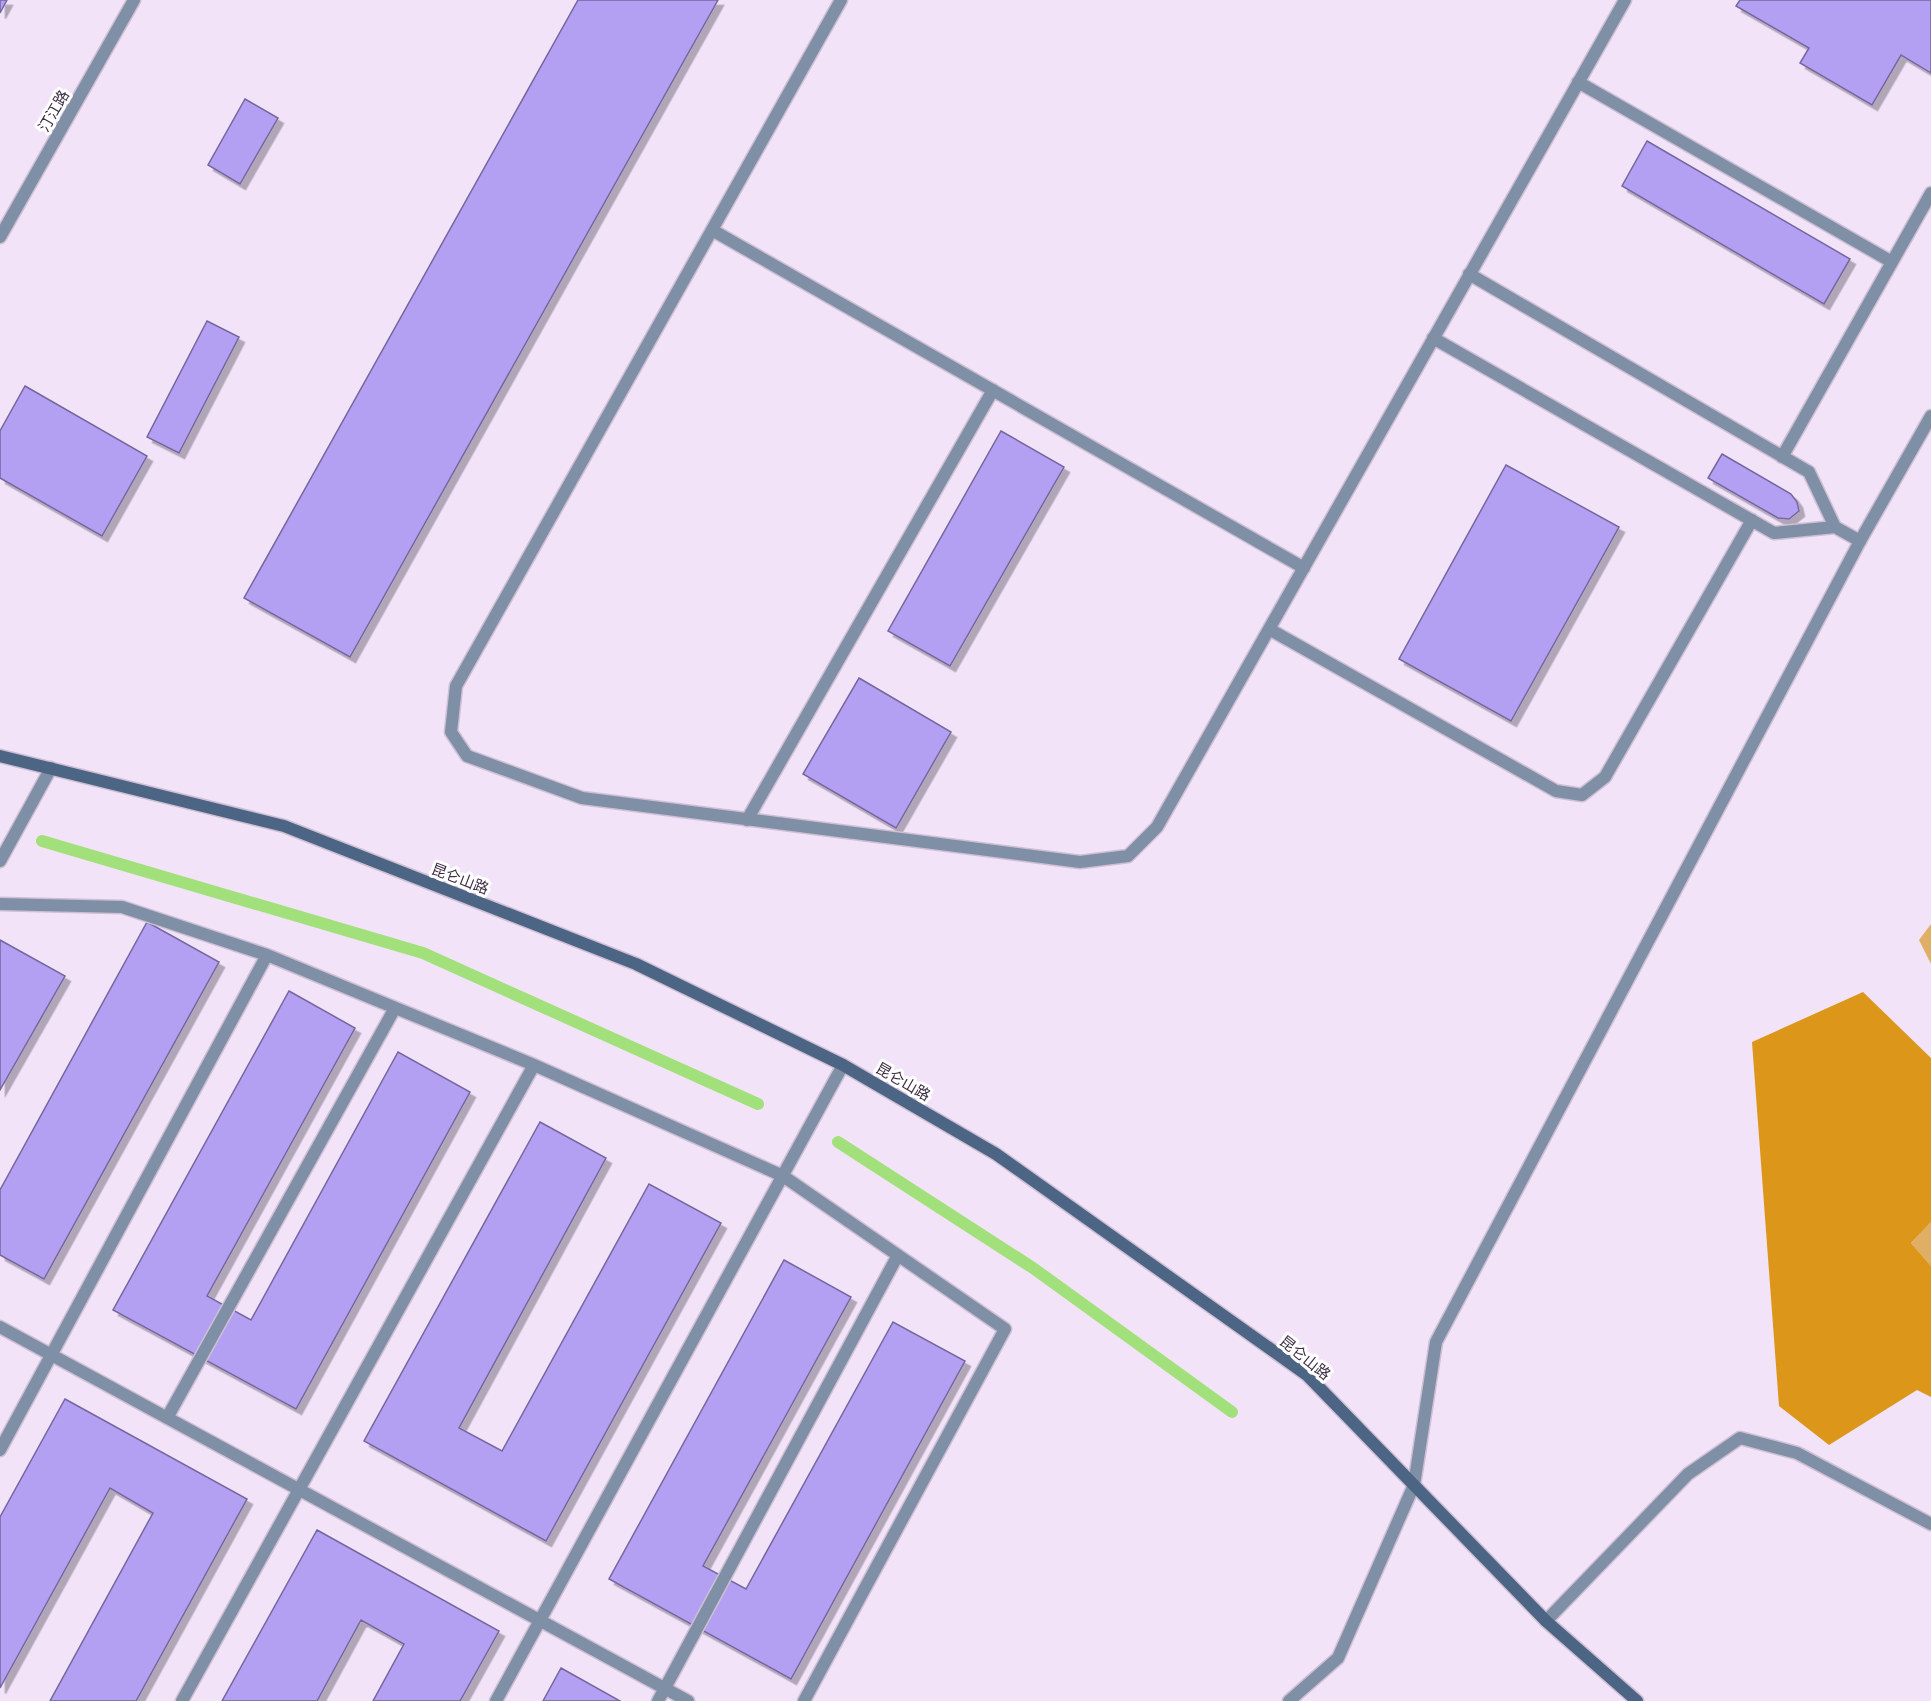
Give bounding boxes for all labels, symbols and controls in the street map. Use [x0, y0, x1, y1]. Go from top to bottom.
street label: 汀江路 [35, 87, 73, 135]
street label: 昆仑山路 [429, 860, 491, 898]
street label: 昆仑山路 [873, 1059, 933, 1105]
street label: 昆仑山路 [1276, 1332, 1334, 1384]

